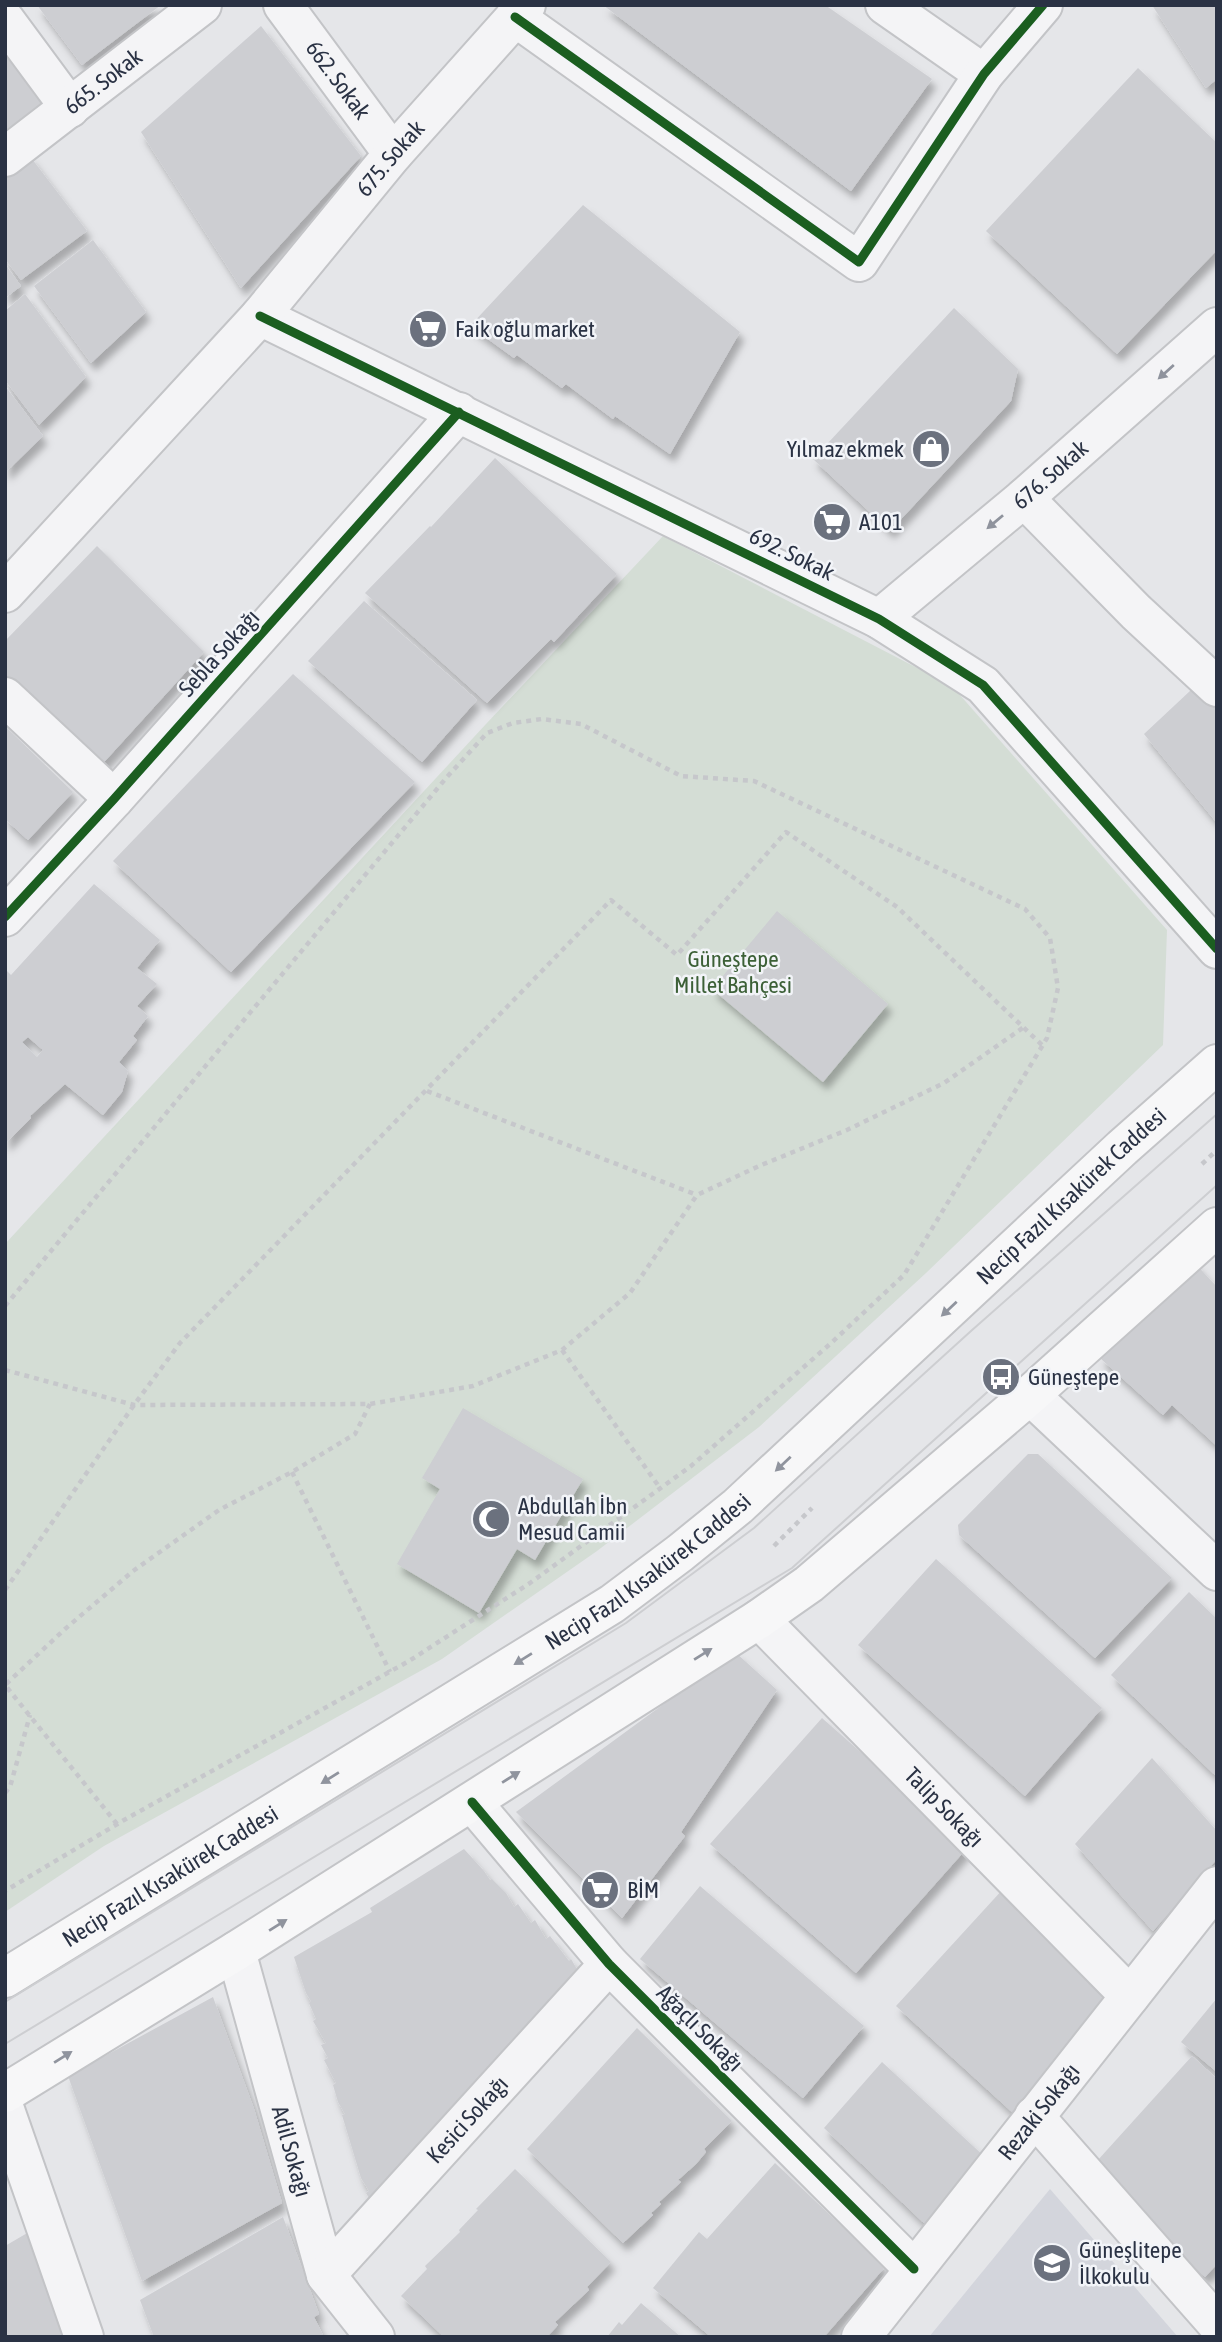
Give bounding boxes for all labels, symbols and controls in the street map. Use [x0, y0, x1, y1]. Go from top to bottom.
street label: 662. Sokak [301, 35, 376, 124]
street label: 665. Sokak [59, 43, 147, 119]
street label: 675. Sokak [351, 115, 430, 201]
supermarket icon: Faik oğlu market [407, 308, 449, 350]
place label: Faik oğlu market [455, 316, 595, 342]
one-way arrow [1157, 364, 1175, 380]
shop icon: Yılmaz ekmek [910, 428, 952, 470]
street label: 676. Sokak [1008, 435, 1093, 515]
place label: Yılmaz ekmek [787, 436, 904, 462]
supermarket icon: A101 [811, 501, 853, 543]
place label: A101 [859, 509, 903, 535]
one-way arrow [987, 515, 1005, 530]
street label: 692. Sokak [745, 522, 839, 586]
street label: Sebla Sokağı [173, 604, 265, 702]
park label: Güneştepe Millet Bahçesi [674, 946, 792, 998]
street label: Necip Fazıl Kısakürek Caddesi [971, 1102, 1171, 1290]
one-way arrow [941, 1300, 958, 1316]
bus stop icon: Güneştepe [980, 1356, 1022, 1398]
place label: Güneştepe [1028, 1364, 1119, 1390]
one-way arrow [775, 1455, 792, 1471]
street label: Necip Fazıl Kısakürek Caddesi [540, 1488, 756, 1655]
place label: Abdullah İbn Mesud Camii [518, 1493, 627, 1545]
mosque icon: Abdullah İbn Mesud Camii [470, 1498, 512, 1540]
one-way arrow [693, 1648, 713, 1661]
one-way arrow [514, 1652, 533, 1665]
street label: Talip Sokağı [899, 1762, 989, 1852]
one-way arrow [502, 1770, 521, 1783]
one-way arrow [320, 1772, 339, 1785]
street label: Necip Fazıl Kısakürek Caddesi [58, 1800, 283, 1952]
supermarket icon: BİM [579, 1869, 621, 1911]
place label: BİM [627, 1877, 659, 1903]
one-way arrow [268, 1918, 287, 1931]
street label: Ağaçlı Sokağı [652, 1980, 748, 2076]
one-way arrow [54, 2051, 73, 2064]
street label: Rezaki Sokağı [993, 2058, 1085, 2165]
street label: Kesici Sokağı [421, 2071, 513, 2168]
street label: Adil Sokağı [267, 2103, 317, 2200]
place label: Güneşlitepe İlkokulu [1079, 2237, 1182, 2289]
school or university icon: Güneşlitepe İlkokulu [1031, 2242, 1073, 2284]

